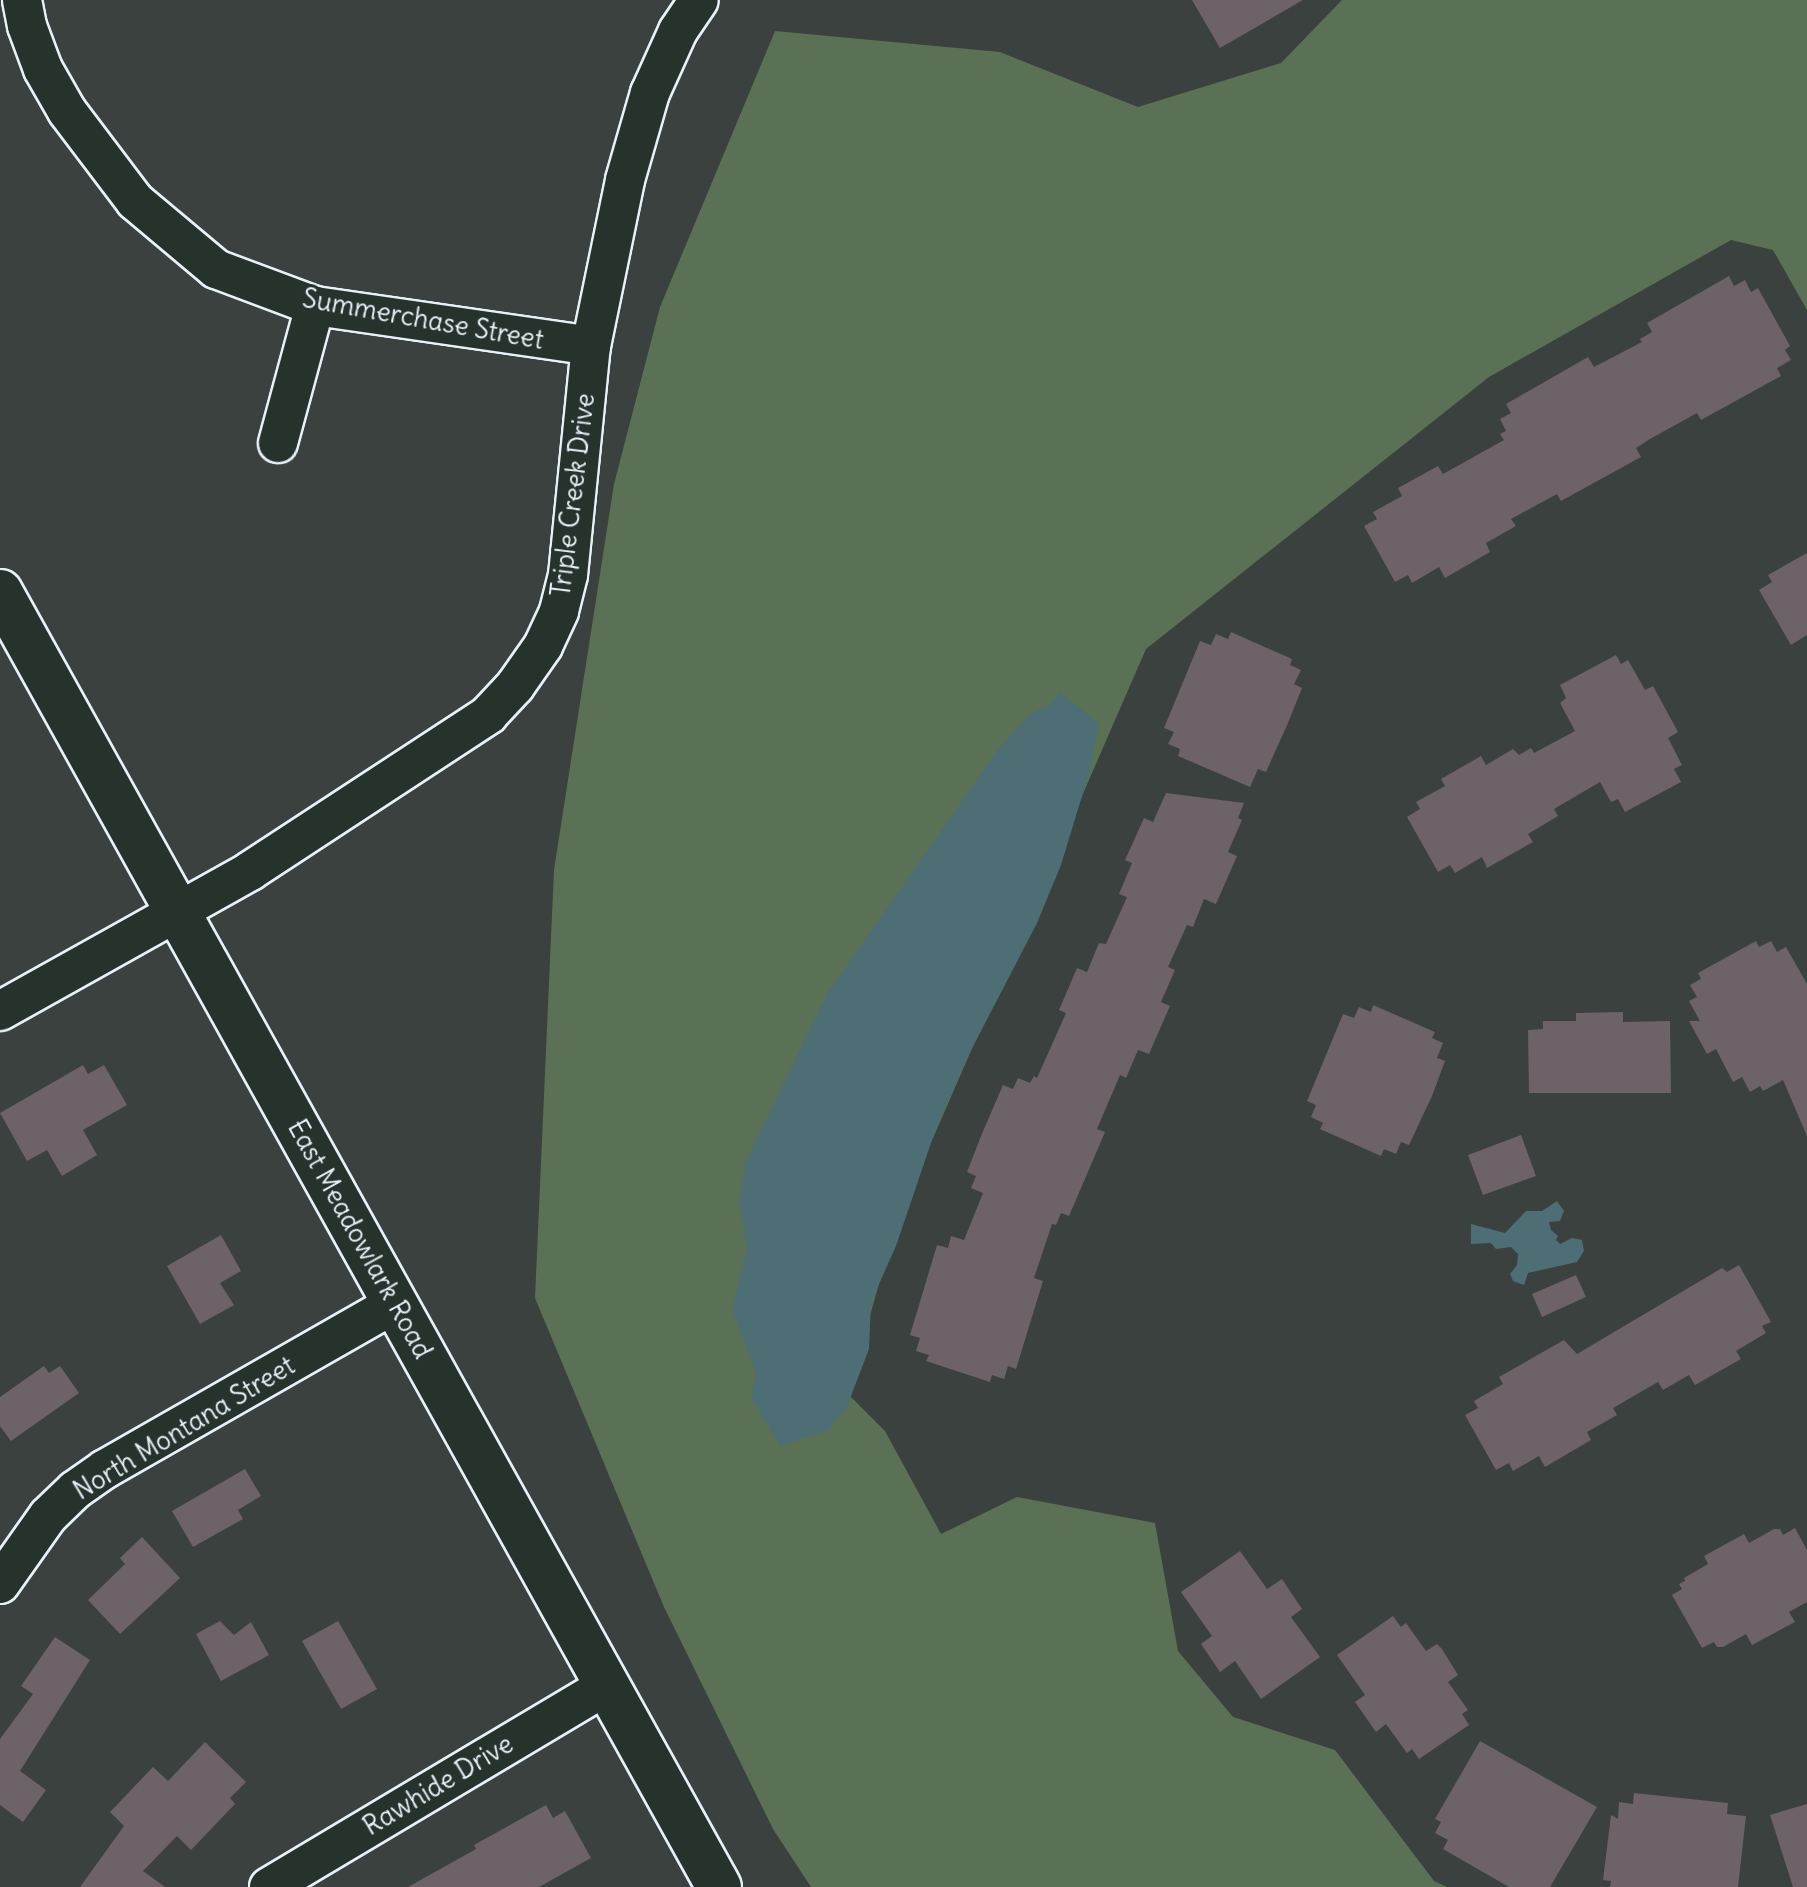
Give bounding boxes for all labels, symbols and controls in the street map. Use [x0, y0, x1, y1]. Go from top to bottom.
street label: Summerchase Street [300, 282, 546, 356]
street label: Triple Creek Drive [545, 391, 601, 599]
street label: East Meadowlark Road [281, 1114, 439, 1364]
street label: North Montana Street [68, 1350, 300, 1506]
street label: Rawhide Drive [357, 1728, 519, 1842]

